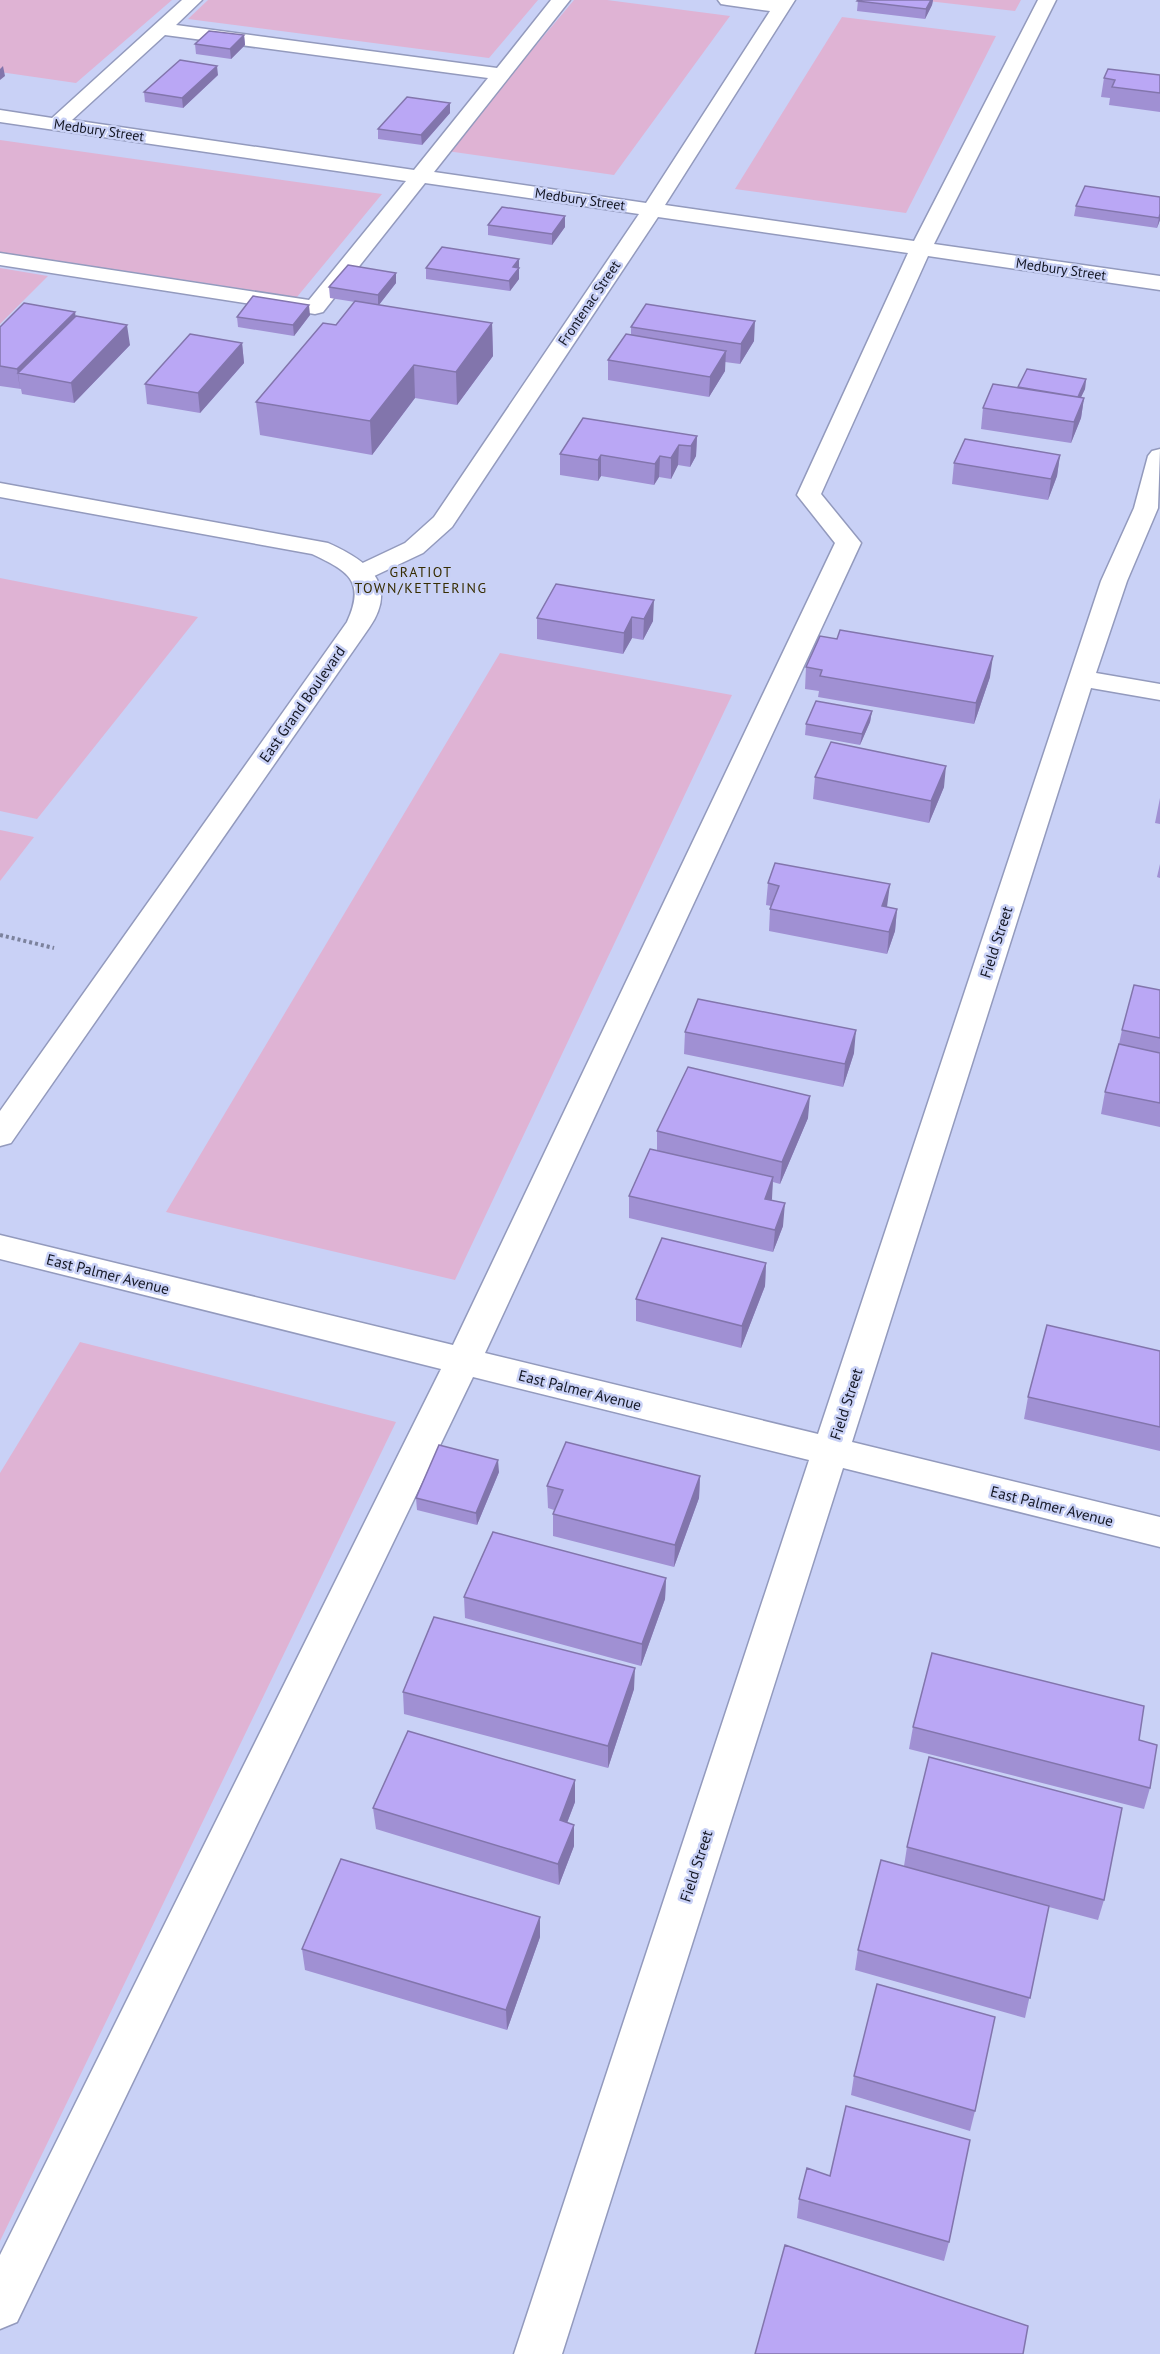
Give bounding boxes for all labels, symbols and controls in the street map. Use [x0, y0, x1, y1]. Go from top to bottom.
street label: Medbury Street [53, 115, 146, 145]
street label: Medbury Street [534, 184, 627, 214]
street label: Medbury Street [1015, 254, 1108, 284]
street label: Frontenac Street [554, 257, 624, 349]
district label: GRATIOT TOWN/KETTERING [354, 563, 488, 597]
street label: East Grand Boulevard [255, 642, 349, 766]
street label: Field Street [976, 904, 1016, 980]
street label: East Palmer Avenue [45, 1250, 171, 1298]
street label: East Palmer Avenue [517, 1366, 643, 1414]
street label: Field Street [826, 1366, 866, 1442]
street label: East Palmer Avenue [989, 1482, 1115, 1530]
street label: Field Street [676, 1828, 716, 1904]

